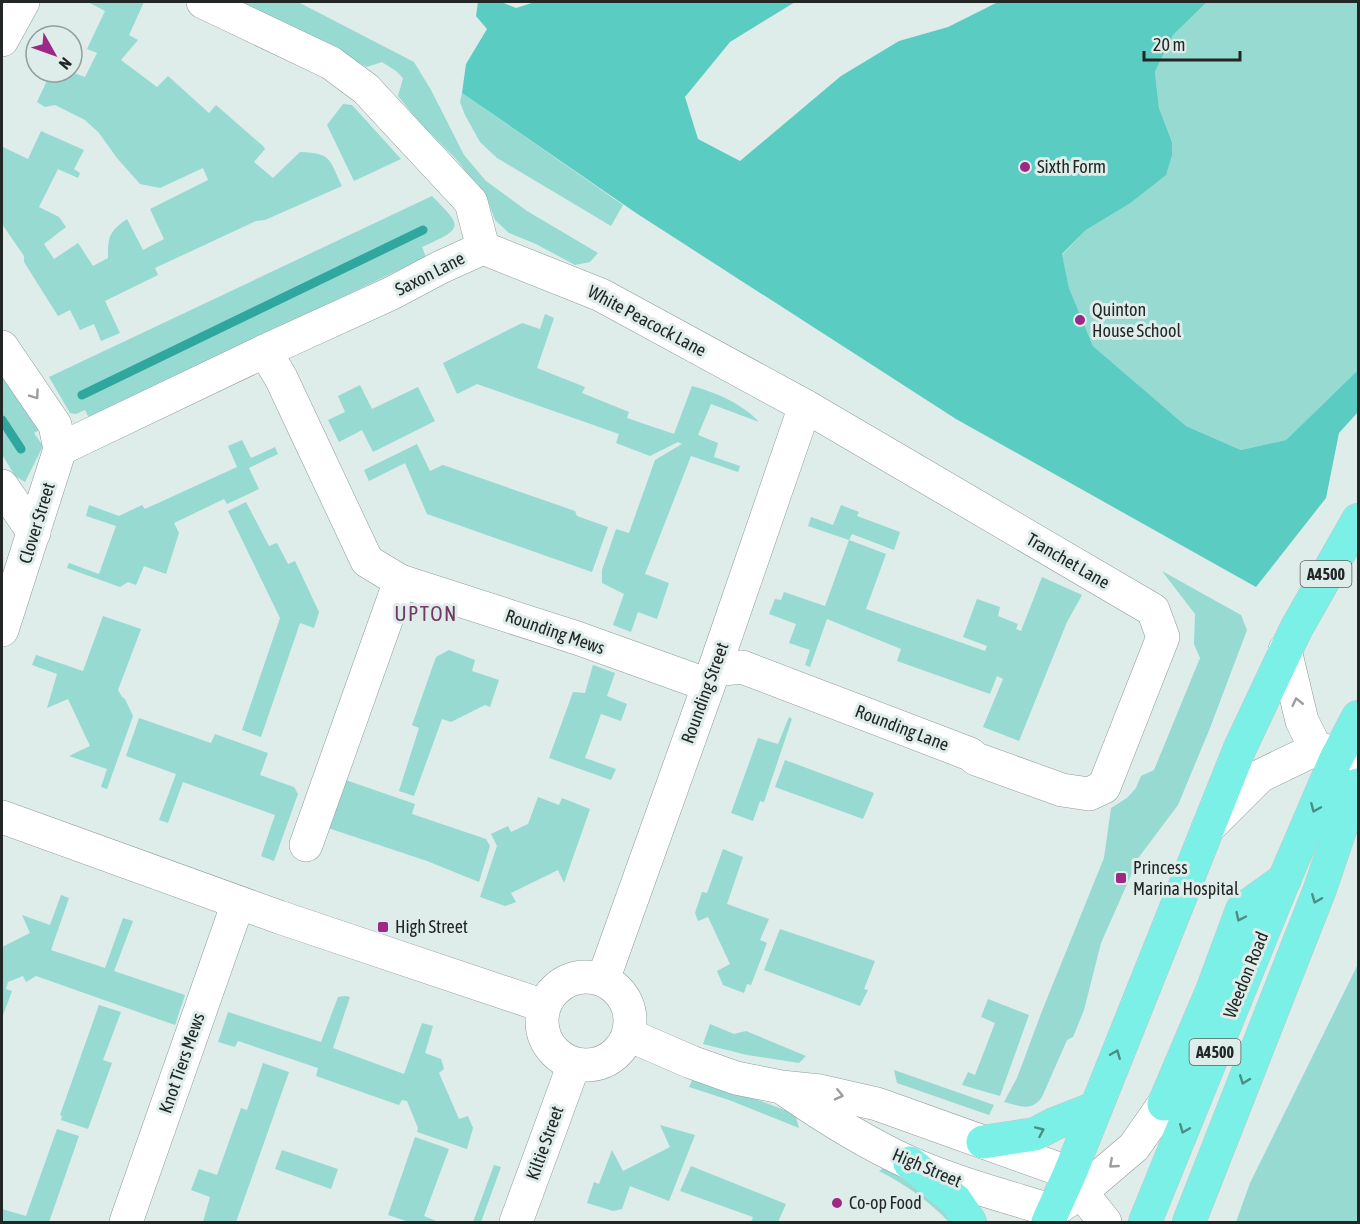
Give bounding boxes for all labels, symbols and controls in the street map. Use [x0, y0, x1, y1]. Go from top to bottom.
north arrow [24, 24, 84, 84]
scale bar [1144, 24, 1240, 62]
text: 20 m [1153, 34, 1185, 55]
text: N [56, 54, 75, 73]
place label: Sixth Form [1037, 156, 1106, 177]
marker: Sixth Form [1018, 160, 1032, 174]
street label: Saxon Lane [392, 247, 468, 300]
street label: White Peacock Lane [584, 281, 710, 361]
place label: Quinton House School [1092, 299, 1181, 341]
marker: Quinton House School [1073, 313, 1087, 327]
one-way arrow [28, 389, 39, 400]
street label: Clover Street [14, 480, 59, 566]
street label: Tranchet Lane [1023, 528, 1113, 593]
road number: A4500 [1300, 561, 1352, 587]
district label: UPTON [394, 601, 458, 625]
street label: Rounding Mews [503, 605, 608, 658]
street label: Rounding Street [677, 639, 733, 746]
one-way arrow [1292, 697, 1305, 707]
street label: Rounding Lane [852, 700, 952, 755]
one-way arrow [1310, 801, 1322, 812]
place label: Princess Marina Hospital [1133, 857, 1239, 899]
marker: Princess Marina Hospital [1114, 871, 1128, 885]
one-way arrow [1311, 893, 1324, 903]
one-way arrow [1236, 911, 1248, 922]
place label: High Street [395, 916, 468, 937]
marker: High Street [376, 920, 390, 934]
street label: Weedon Road [1219, 929, 1272, 1021]
street label: Knot Tiers Mews [155, 1010, 209, 1116]
road number: A4500 [1190, 1039, 1240, 1065]
one-way arrow [1109, 1049, 1122, 1059]
one-way arrow [1239, 1073, 1251, 1084]
one-way arrow [833, 1088, 843, 1101]
street label: Kiltie Street [521, 1103, 568, 1183]
one-way arrow [1178, 1124, 1191, 1134]
one-way arrow [1033, 1126, 1044, 1138]
street label: High Street [889, 1144, 965, 1191]
one-way arrow [1109, 1157, 1120, 1168]
place label: Co-op Food [849, 1192, 922, 1213]
marker: Co-op Food [830, 1196, 844, 1210]

